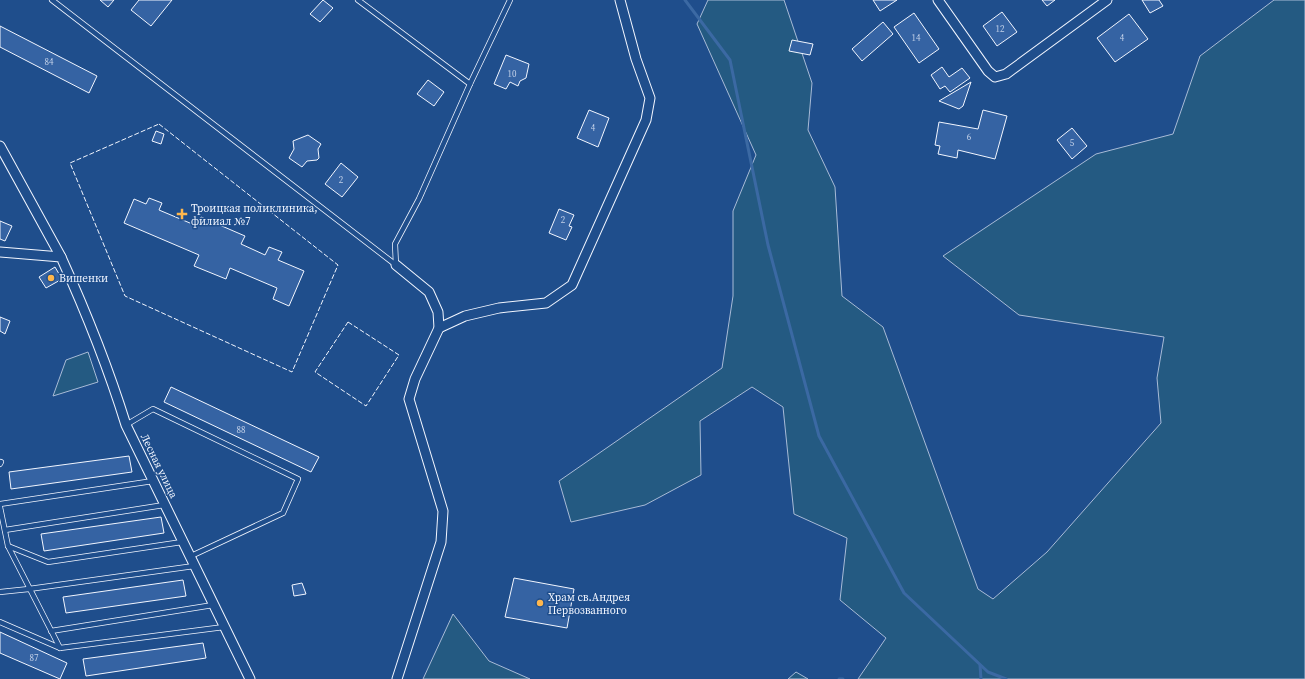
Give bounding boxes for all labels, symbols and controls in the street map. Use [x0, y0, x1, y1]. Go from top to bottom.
house number: 12 [995, 23, 1005, 35]
house number: 14 [911, 32, 921, 44]
house number: 4 [1120, 32, 1125, 44]
house number: 84 [44, 56, 54, 68]
house number: 10 [507, 68, 517, 80]
house number: 4 [591, 122, 596, 134]
house number: 6 [967, 131, 972, 143]
house number: 5 [1070, 137, 1075, 149]
house number: 2 [339, 174, 344, 186]
place label: Троицкая поликлиника, филиал №7 [191, 201, 318, 229]
marker: Троицкая поликлиника, филиал №7 [176, 208, 188, 220]
house number: 2 [561, 214, 566, 226]
place label: Вишенки [59, 271, 108, 286]
marker: Вишенки [46, 273, 56, 283]
house number: 88 [236, 424, 246, 436]
street label: Лесная улица [137, 431, 181, 501]
place label: Храм св.Андрея Первозванного [548, 590, 630, 618]
marker: Храм св.Андрея Первозванного [535, 598, 545, 608]
house number: 87 [29, 652, 39, 664]

